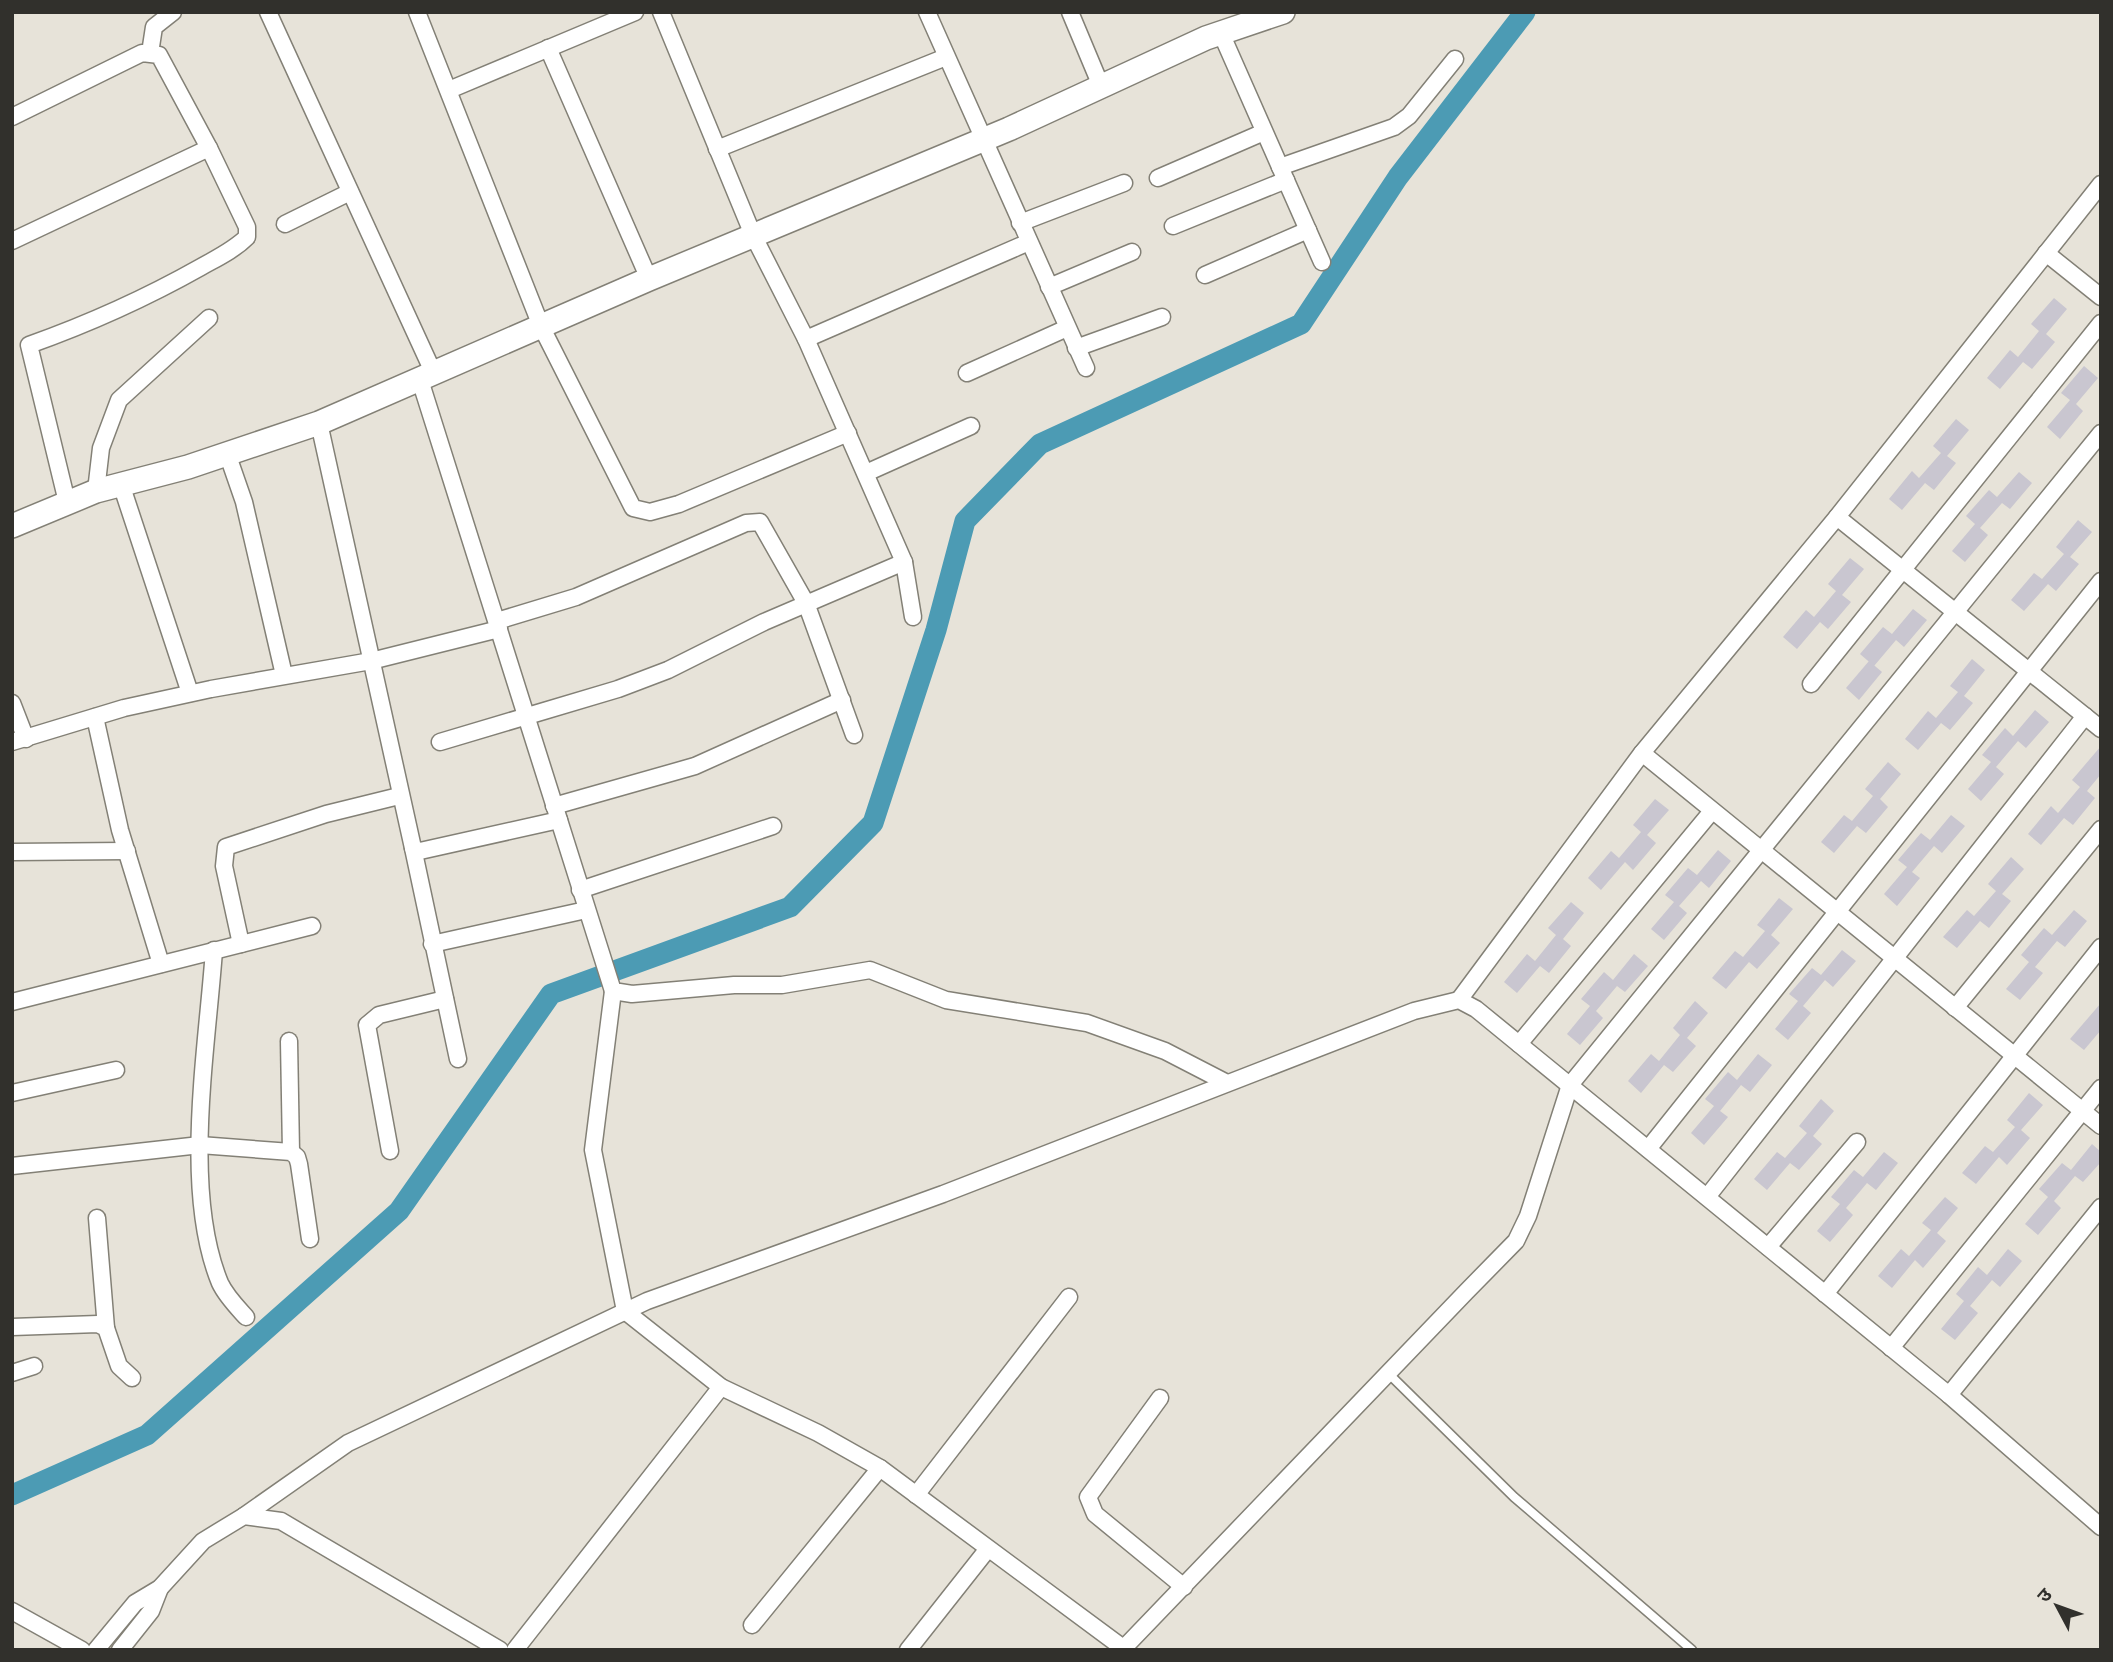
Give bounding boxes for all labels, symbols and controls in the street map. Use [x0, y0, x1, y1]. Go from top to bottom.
north arrow [2022, 1571, 2092, 1641]
text: उ [2031, 1581, 2058, 1608]

